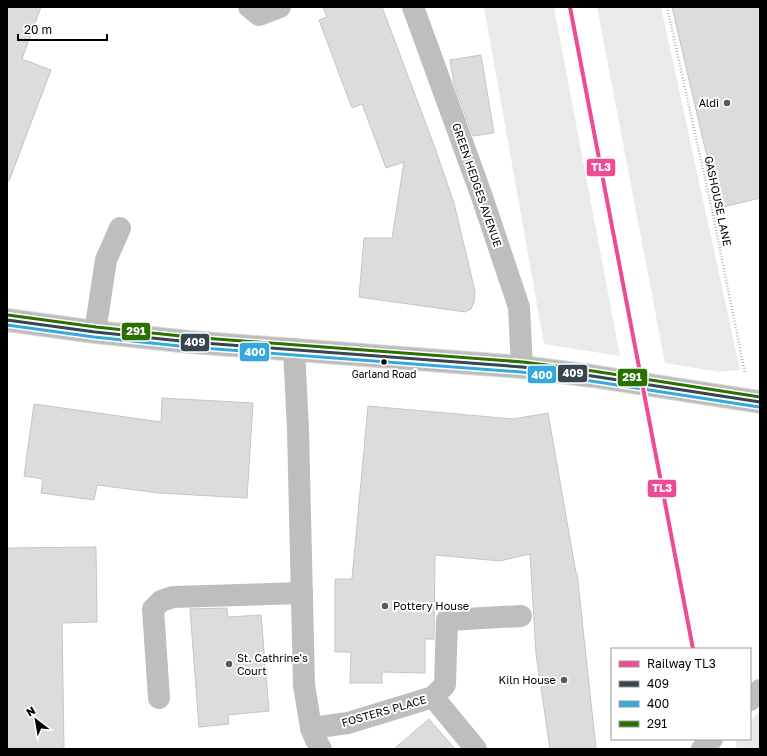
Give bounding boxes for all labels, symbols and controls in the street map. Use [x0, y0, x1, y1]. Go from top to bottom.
scale bar [18, 16, 107, 42]
text: 20 m [24, 22, 52, 37]
place label: Aldi [699, 96, 719, 109]
marker: Aldi [722, 98, 732, 108]
street label: GREEN HEDGES AVENUE [450, 121, 505, 249]
street label: GASHOUSE LANE [703, 155, 734, 247]
line badge: TL3 [586, 158, 616, 177]
text: TL3 [591, 160, 611, 173]
line badge: 291 [121, 322, 151, 341]
text: 291 [126, 324, 146, 337]
line badge: 409 [180, 333, 210, 352]
text: 409 [184, 335, 206, 348]
line badge: 400 [239, 342, 270, 362]
text: 400 [244, 345, 266, 358]
marker: Garland Road [379, 357, 389, 367]
line badge: 409 [557, 364, 588, 383]
line badge: 400 [527, 365, 557, 384]
text: 409 [562, 366, 584, 379]
place label: Garland Road [352, 368, 416, 380]
text: 400 [531, 368, 553, 381]
line badge: 291 [617, 368, 648, 387]
text: 291 [622, 370, 642, 383]
line badge: TL3 [647, 479, 677, 498]
text: TL3 [652, 481, 672, 494]
place label: Pottery House [393, 599, 469, 612]
marker: Pottery House [380, 601, 390, 611]
legend [611, 648, 751, 740]
place label: St. Cathrine's Court [237, 651, 308, 677]
text: Railway TL3 [647, 656, 716, 671]
marker: St. Cathrine's Court [224, 659, 234, 669]
place label: Kiln House [499, 673, 556, 686]
marker: Kiln House [559, 675, 569, 685]
text: 409 [647, 676, 669, 691]
street label: FOSTERS PLACE [340, 692, 428, 729]
text: 400 [647, 696, 669, 711]
north arrow [16, 700, 56, 740]
text: N [24, 703, 38, 719]
text: 291 [647, 716, 667, 731]

